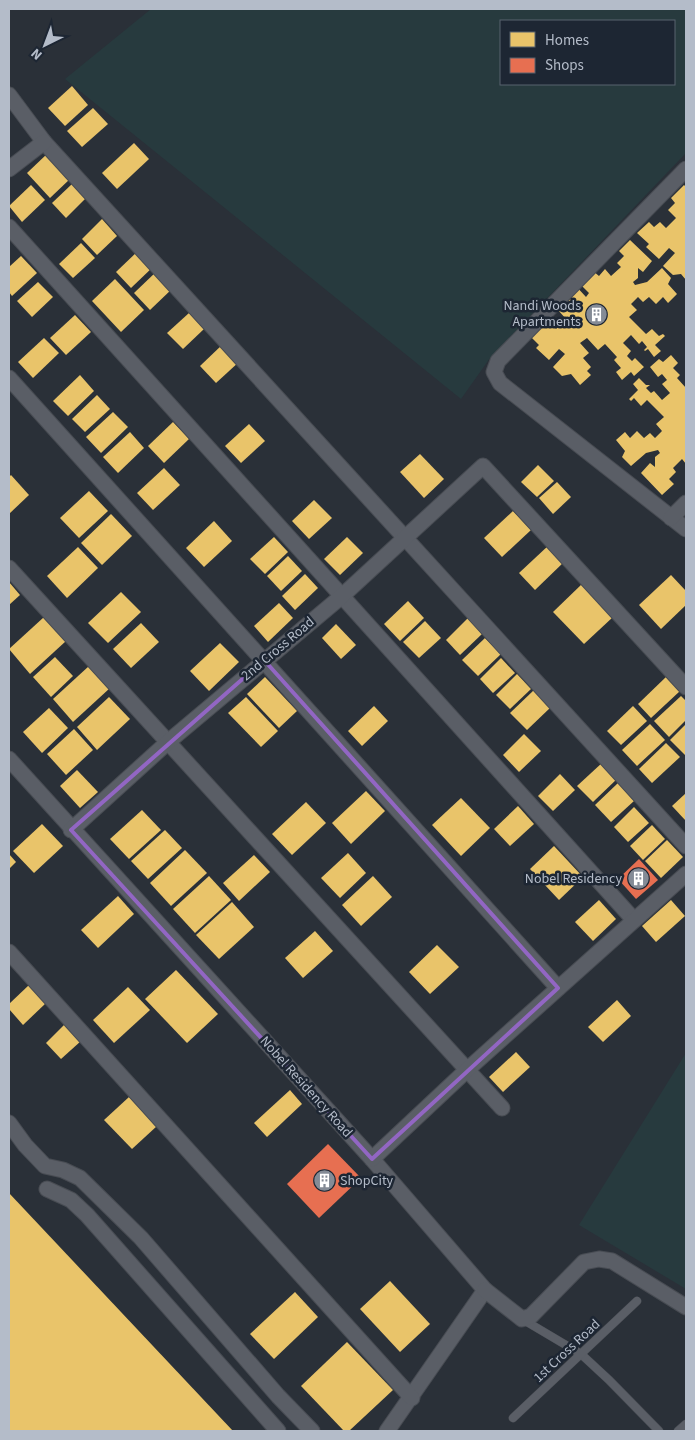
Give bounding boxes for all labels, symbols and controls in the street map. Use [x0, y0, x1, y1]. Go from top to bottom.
north arrow [20, 20, 70, 70]
legend [500, 20, 675, 85]
text: Homes [545, 30, 589, 51]
text: N [27, 43, 47, 64]
text: Shops [545, 55, 584, 76]
place label: Nandi Woods Apartments [503, 296, 581, 332]
building icon: Nandi Woods Apartments [585, 302, 609, 326]
street label: 2nd Cross Road [237, 612, 319, 686]
building icon: Nobel Residency [626, 867, 650, 891]
place label: Nobel Residency [525, 869, 622, 889]
street label: Nobel Residency Road [255, 1032, 357, 1142]
building icon: ShopCity [312, 1169, 336, 1193]
place label: ShopCity [340, 1171, 394, 1191]
street label: 1st Cross Road [529, 1315, 605, 1387]

